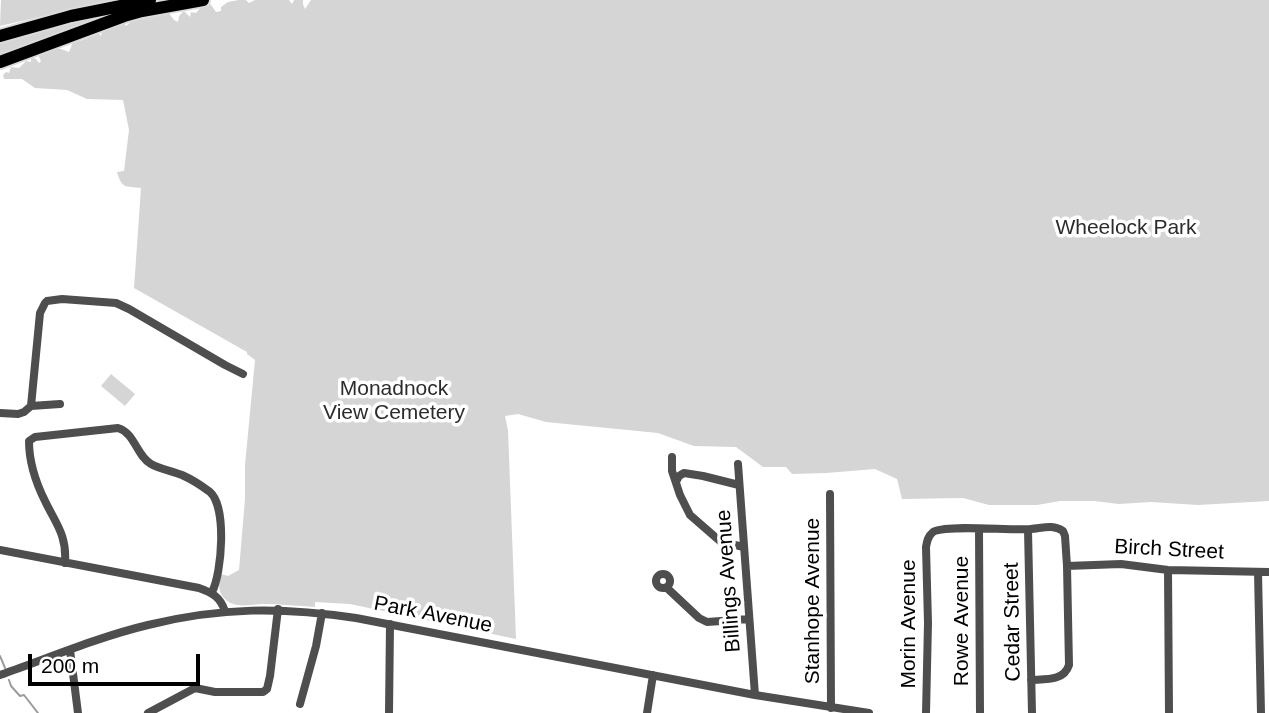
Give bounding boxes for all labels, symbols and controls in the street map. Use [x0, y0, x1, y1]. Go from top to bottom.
park label: Wheelock Park [1055, 215, 1197, 241]
park label: Monadnock View Cemetery [323, 376, 465, 426]
street label: Billings Avenue [711, 509, 747, 653]
street label: Stanhope Avenue [800, 518, 826, 684]
street label: Birch Street [1114, 535, 1224, 565]
street label: Rowe Avenue [949, 556, 975, 686]
street label: Morin Avenue [896, 559, 922, 689]
street label: Cedar Street [999, 562, 1027, 682]
street label: Park Avenue [372, 591, 494, 639]
scale bar [32, 640, 203, 684]
text: 200 m [41, 654, 99, 677]

